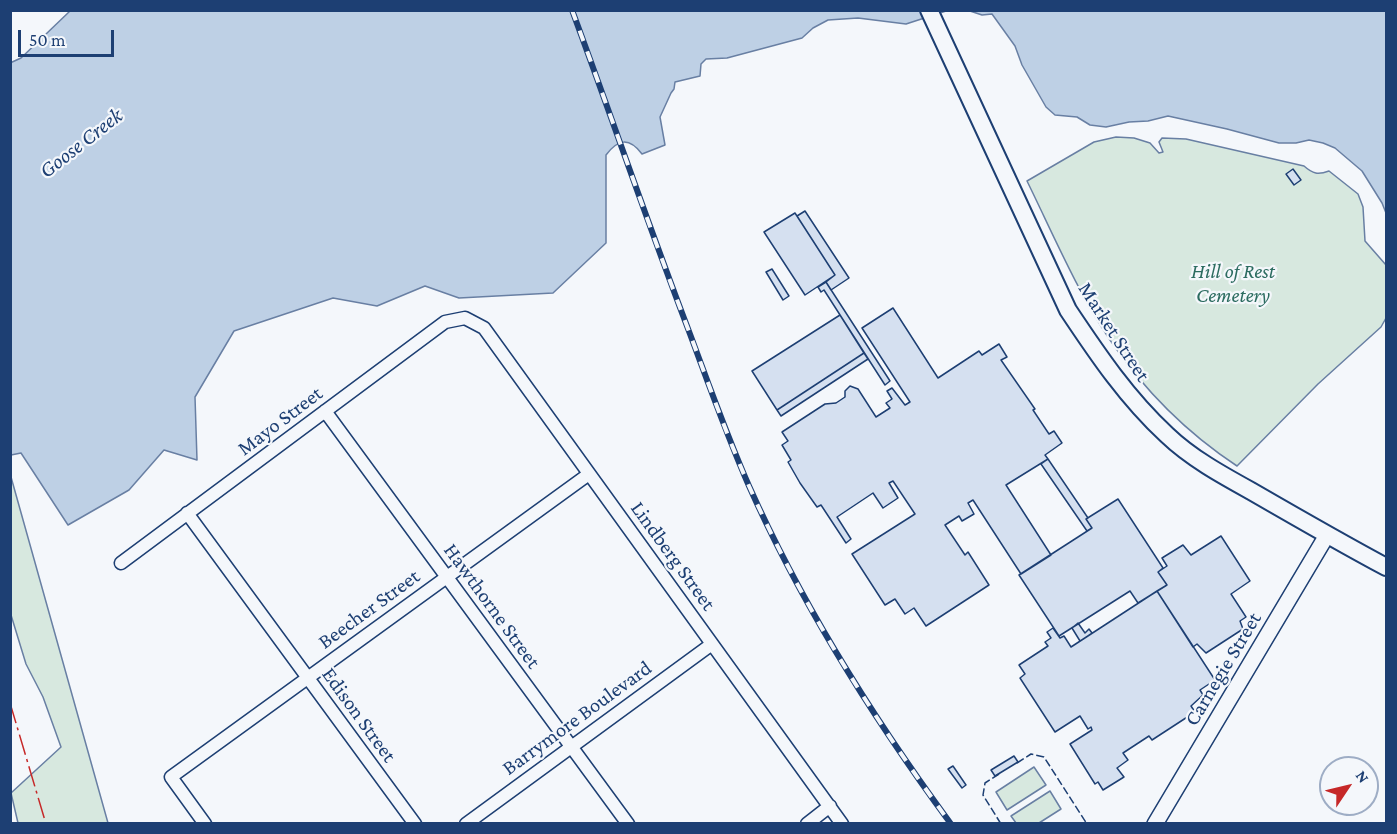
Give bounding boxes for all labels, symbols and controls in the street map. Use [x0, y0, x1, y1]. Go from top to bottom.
scale bar [21, 18, 117, 56]
text: 50 m [29, 30, 66, 50]
water label: Goose Creek [34, 102, 128, 184]
park label: Hill of Rest Cemetery [1191, 259, 1275, 309]
street label: Market Street [1072, 277, 1156, 387]
street label: Mayo Street [232, 381, 328, 461]
street label: Lindberg Street [625, 497, 721, 615]
street label: Hawthorne Street [438, 538, 546, 674]
street label: Beecher Street [313, 564, 425, 654]
street label: Carnegie Street [1179, 608, 1267, 730]
street label: Barrymore Boulevard [497, 655, 657, 781]
street label: Edison Street [316, 663, 402, 767]
north arrow [1319, 756, 1379, 816]
text: N [1352, 767, 1373, 786]

